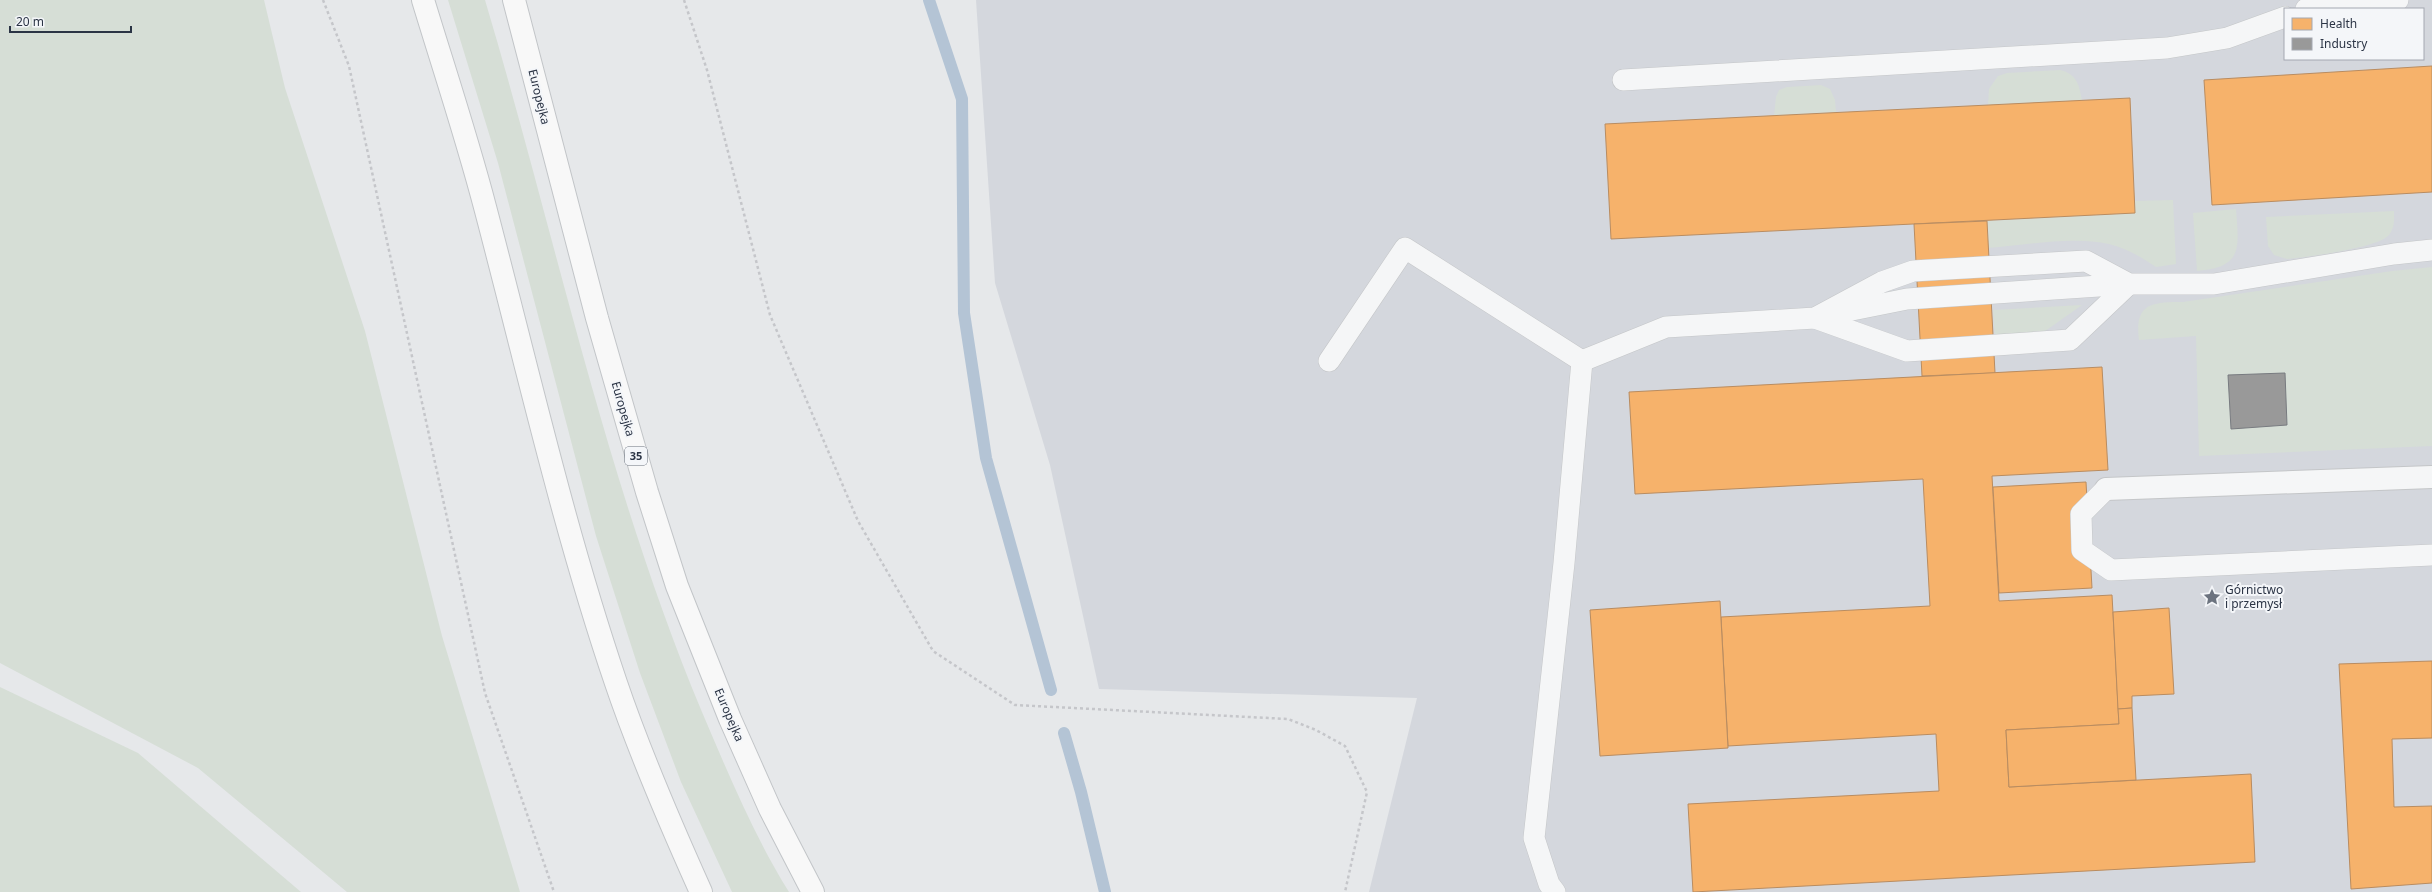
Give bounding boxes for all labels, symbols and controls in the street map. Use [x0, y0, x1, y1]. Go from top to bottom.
scale bar [10, 8, 131, 34]
legend [2284, 8, 2424, 60]
text: 20 m [16, 13, 44, 30]
text: Health [2320, 15, 2357, 32]
text: Industry [2320, 35, 2368, 52]
street label: Europejka [524, 67, 555, 126]
street label: Europejka [608, 379, 639, 438]
road number: 35 [625, 447, 647, 465]
place label: Górnictwo i przemysł [2225, 581, 2283, 612]
place icon: Górnictwo i przemysł [2202, 587, 2222, 607]
street label: Europejka [711, 686, 748, 744]

